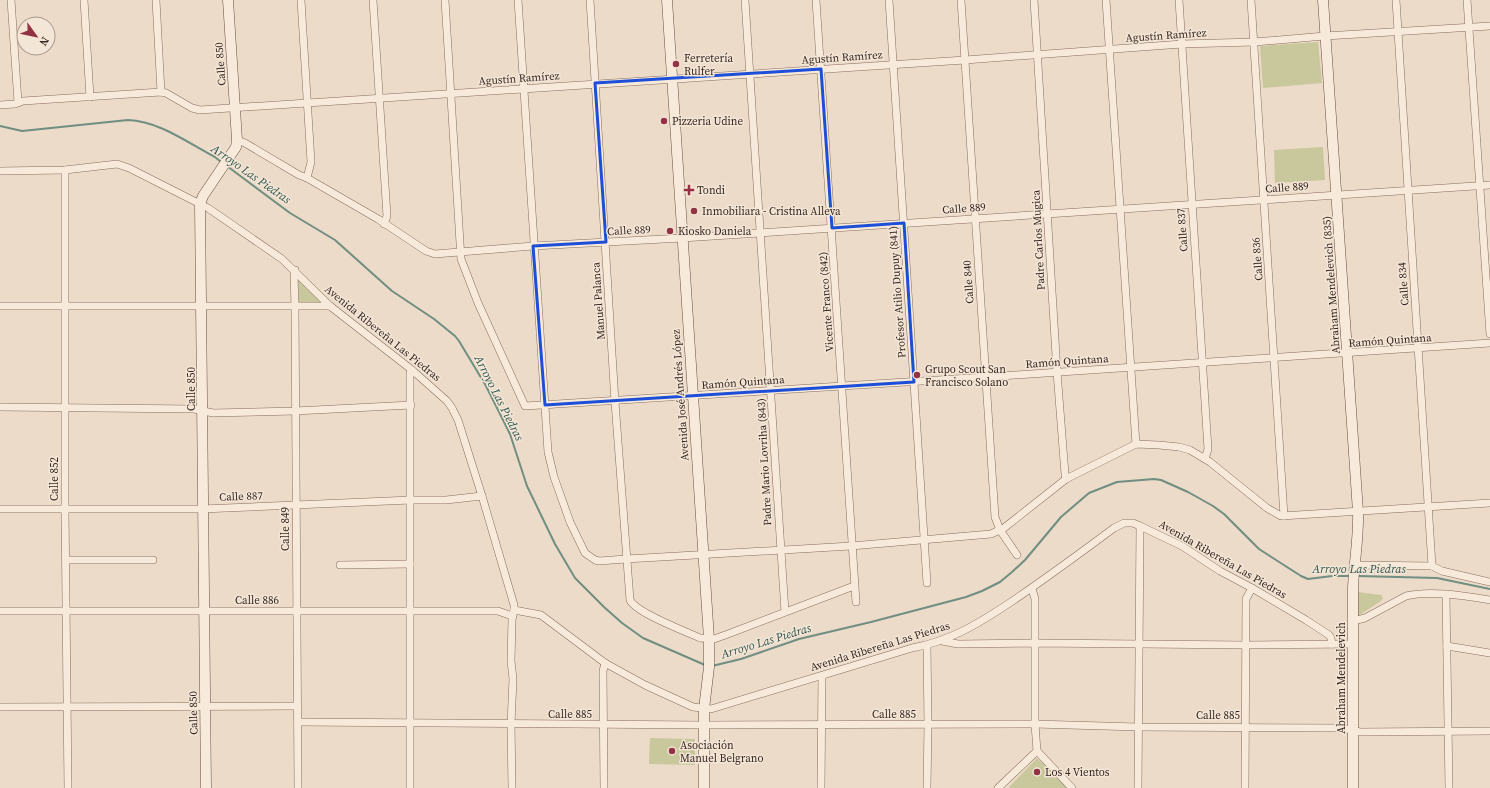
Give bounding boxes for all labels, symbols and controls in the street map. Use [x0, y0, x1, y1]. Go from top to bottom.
north arrow [16, 16, 56, 56]
street label: Agustín Ramírez [1125, 25, 1207, 46]
text: N [35, 34, 52, 49]
street label: Calle 850 [211, 41, 230, 86]
street label: Agustín Ramírez [801, 47, 883, 68]
place label: Ferretería Rulfer [684, 51, 733, 79]
marker: Ferretería Rulfer [671, 59, 681, 69]
street label: Agustín Ramírez [478, 68, 560, 89]
place label: Pizzeria Udine [672, 114, 743, 129]
marker: Pizzeria Udine [659, 116, 669, 126]
water label: Arroyo Las Piedras [207, 140, 294, 208]
street label: Calle 889 [1265, 178, 1309, 197]
place label: Tondi [697, 183, 725, 198]
marker: Tondi [684, 185, 694, 195]
street label: Padre Carlos Mugica [1028, 189, 1049, 291]
street label: Calle 889 [942, 199, 986, 218]
place label: Inmobiliara - Cristina Alleva [702, 204, 841, 219]
marker: Inmobiliara - Cristina Alleva [689, 206, 699, 216]
street label: Calle 837 [1173, 207, 1192, 252]
street label: Abraham Mendelevich (835) [1319, 216, 1344, 354]
street label: Calle 889 [607, 222, 651, 239]
place label: Kiosko Daniela [678, 224, 752, 239]
marker: Kiosko Daniela [665, 226, 675, 236]
street label: Profesor Atilio Dupuy (841) [885, 226, 910, 358]
street label: Calle 836 [1248, 236, 1267, 281]
street label: Vicente Franco (842) [816, 251, 837, 353]
street label: Calle 840 [959, 259, 978, 304]
street label: Manuel Palanca [588, 261, 609, 340]
street label: Calle 834 [1394, 261, 1413, 306]
street label: Avenida Ribereña Las Piedras [322, 282, 444, 385]
street label: Avenida José Andrés López [668, 329, 693, 461]
street label: Ramón Quintana [1348, 330, 1433, 351]
street label: Ramón Quintana [1025, 351, 1110, 372]
water label: Arroyo Las Piedras [470, 352, 528, 444]
place label: Grupo Scout San Francisco Solano [925, 362, 1008, 390]
street label: Calle 850 [184, 367, 199, 411]
marker: Grupo Scout San Francisco Solano [912, 370, 922, 380]
street label: Ramón Quintana [701, 372, 786, 393]
street label: Padre Mario Lovriha (843) [754, 398, 775, 526]
street label: Calle 852 [47, 457, 62, 501]
street label: Calle 887 [219, 488, 264, 505]
street label: Calle 849 [278, 507, 293, 551]
street label: Avenida Ribereña Las Piedras [1156, 517, 1290, 602]
water label: Arroyo Las Piedras [1311, 561, 1406, 577]
street label: Calle 886 [235, 593, 279, 608]
street label: Avenida Ribereña Las Piedras [808, 618, 952, 675]
water label: Arroyo Las Piedras [718, 619, 814, 663]
street label: Abraham Mendelevich [1334, 622, 1349, 734]
street label: Calle 850 [186, 690, 201, 735]
street label: Calle 885 [548, 707, 592, 722]
street label: Calle 885 [872, 707, 916, 722]
street label: Calle 885 [1196, 708, 1240, 723]
place label: Asociación Manuel Belgrano [680, 738, 764, 766]
marker: Asociación Manuel Belgrano [667, 746, 677, 756]
place label: Los 4 Vientos [1045, 765, 1110, 780]
marker: Los 4 Vientos [1032, 767, 1042, 777]

